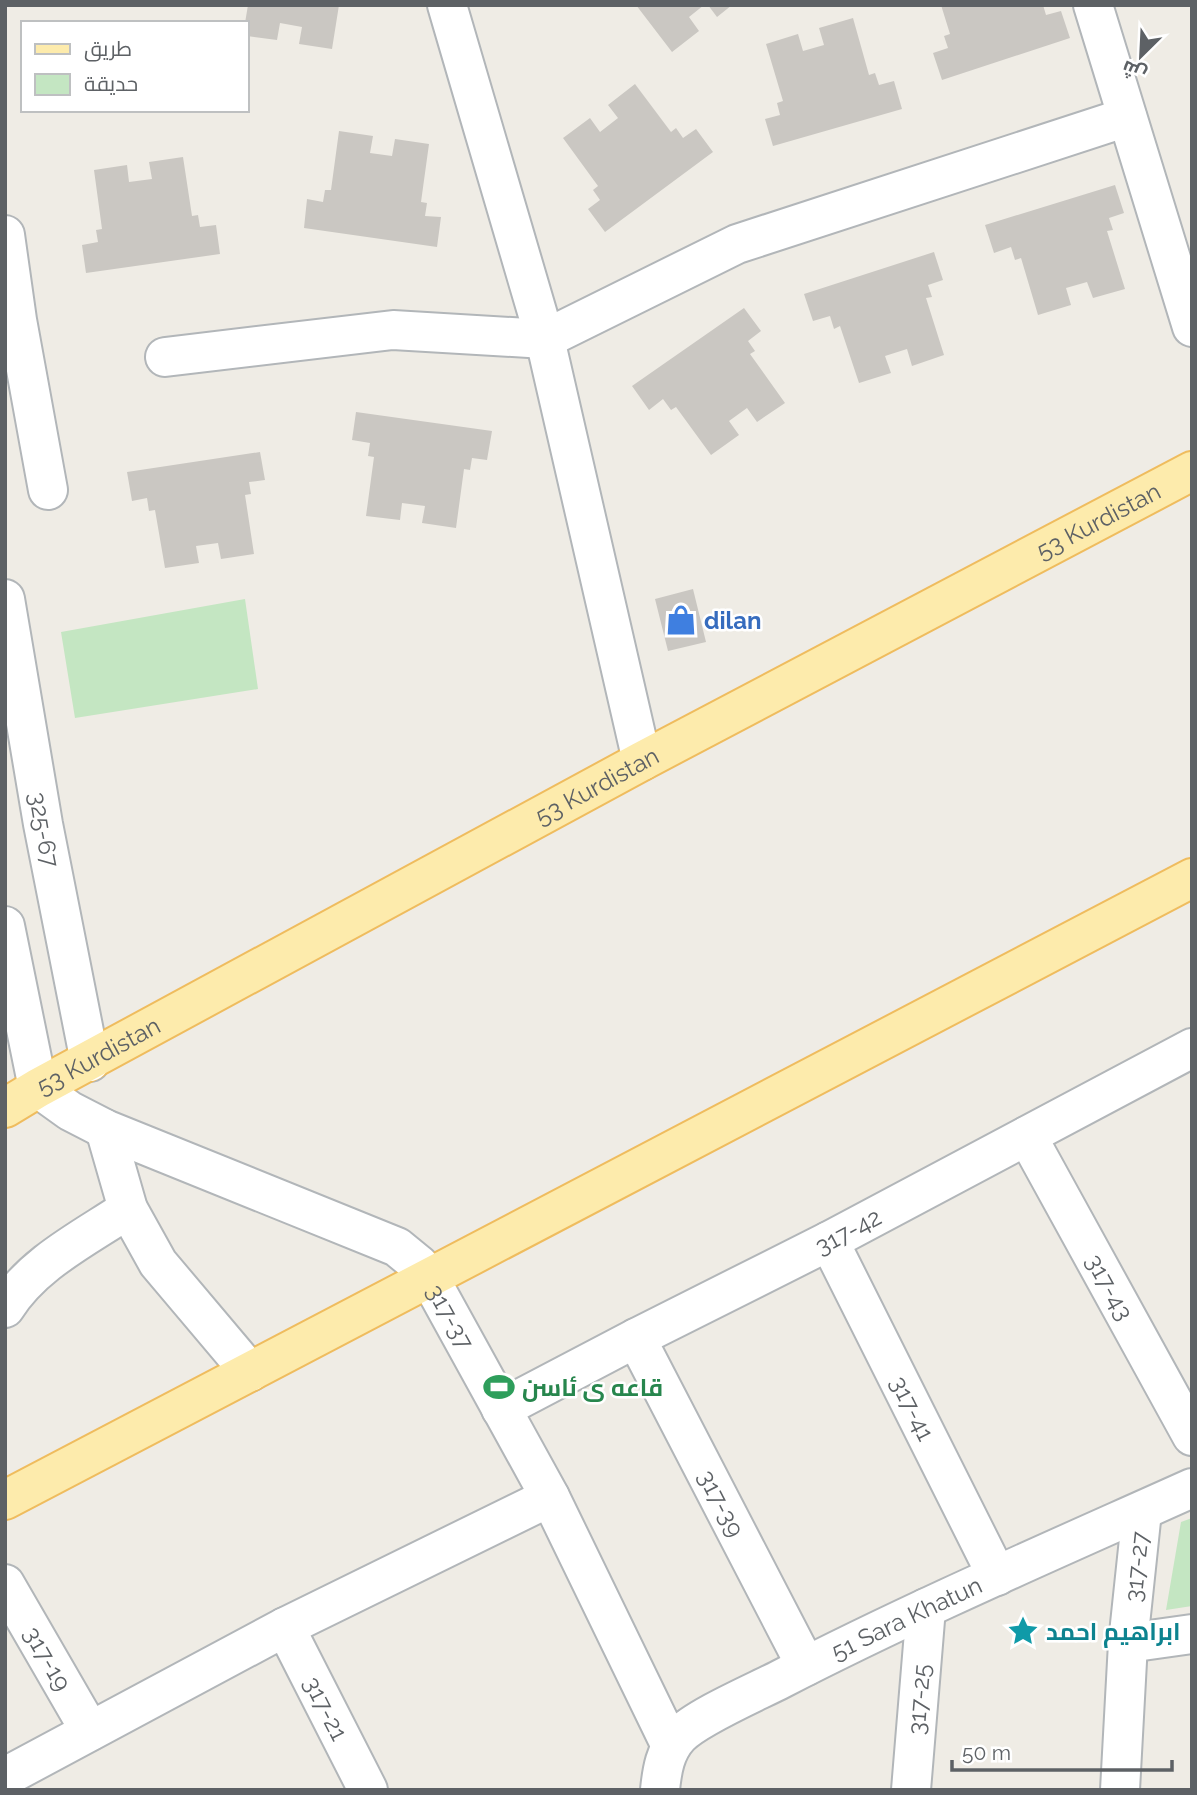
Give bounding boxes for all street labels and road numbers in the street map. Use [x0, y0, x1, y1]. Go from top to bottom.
street label: 53 Kurdistan [1031, 476, 1165, 565]
street label: 53 Kurdistan [530, 740, 664, 831]
street label: 325-67 [23, 790, 66, 870]
street label: 53 Kurdistan [31, 1010, 165, 1101]
street label: 317-42 [810, 1202, 886, 1260]
street label: 317-43 [1080, 1249, 1140, 1325]
street label: 317-37 [421, 1279, 480, 1354]
street label: 317-41 [885, 1371, 941, 1445]
street label: 317-39 [692, 1465, 751, 1541]
street label: 317-27 [1118, 1530, 1154, 1603]
street label: 51 Sara Khatun [826, 1570, 986, 1666]
street label: 317-19 [18, 1621, 78, 1696]
street label: 317-25 [901, 1663, 936, 1736]
street label: 317-21 [298, 1671, 355, 1745]

